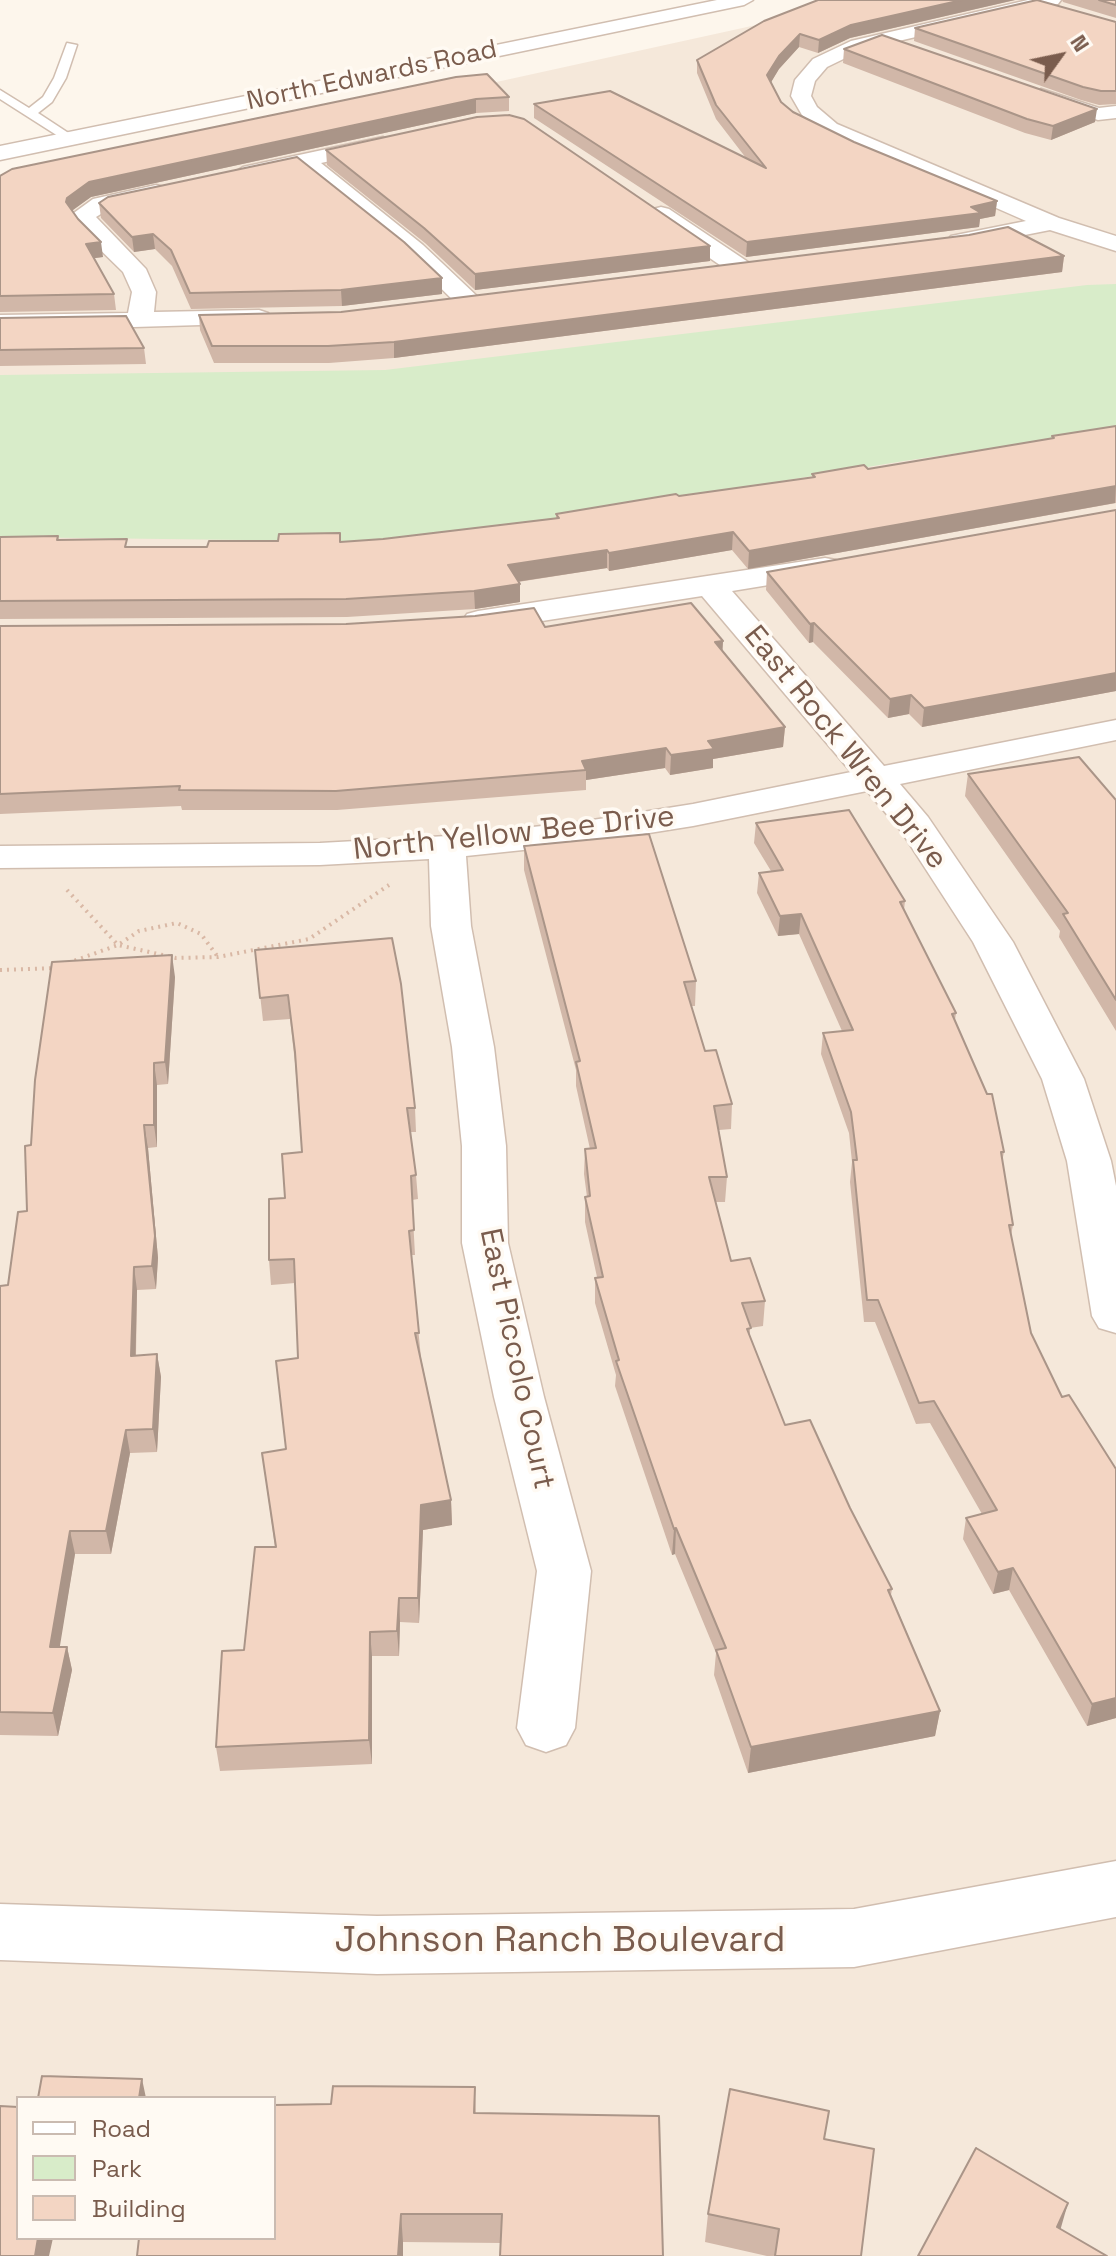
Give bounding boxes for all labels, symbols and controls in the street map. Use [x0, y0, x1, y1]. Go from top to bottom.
north arrow [1020, 16, 1100, 96]
text: N [1064, 29, 1096, 57]
street label: North Edwards Road [244, 34, 500, 118]
street label: East Rock Wren Drive [736, 619, 954, 877]
street label: North Yellow Bee Drive [352, 799, 676, 869]
street label: East Piccolo Court [471, 1225, 561, 1493]
street label: Johnson Ranch Boulevard [335, 1919, 785, 1963]
legend [16, 2096, 276, 2240]
text: Road [92, 2113, 151, 2144]
text: Park [92, 2153, 142, 2184]
text: Building [92, 2193, 186, 2224]

